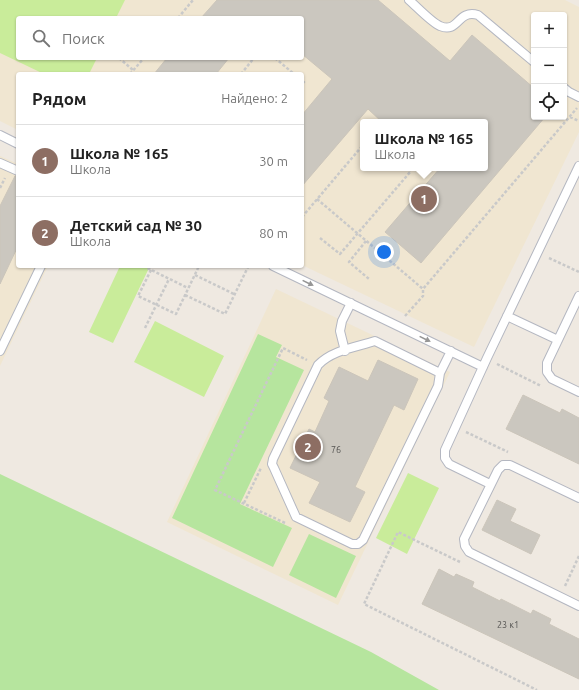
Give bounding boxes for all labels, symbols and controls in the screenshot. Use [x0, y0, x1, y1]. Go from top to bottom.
map controls [531, 12, 567, 120]
button: + [531, 12, 567, 48]
search box [16, 16, 304, 60]
icon: search [30, 27, 52, 49]
text: Поиск [62, 30, 105, 47]
button: − [531, 48, 567, 84]
button: locate [531, 84, 567, 120]
text: Рядом [32, 89, 87, 108]
text: Найдено: 2 [221, 91, 288, 105]
popup [360, 119, 488, 171]
text: Школа № 165 [375, 130, 473, 147]
text: Школа № 165 [70, 145, 169, 162]
text: Школа [375, 147, 416, 161]
text: 1 [41, 154, 49, 168]
text: 30 m [259, 154, 288, 168]
text: Школа [70, 162, 111, 176]
pin: 1 [411, 184, 437, 214]
text: Детский сад № 30 [70, 217, 202, 234]
text: 2 [41, 226, 49, 240]
text: 80 m [259, 226, 288, 240]
text: Школа [70, 234, 111, 248]
your location [374, 242, 394, 262]
one-way arrow [302, 280, 314, 286]
one-way arrow [420, 336, 431, 342]
pin: 2 [295, 432, 321, 462]
house number: 76 [331, 445, 341, 455]
house number: 23 к1 [497, 620, 519, 630]

